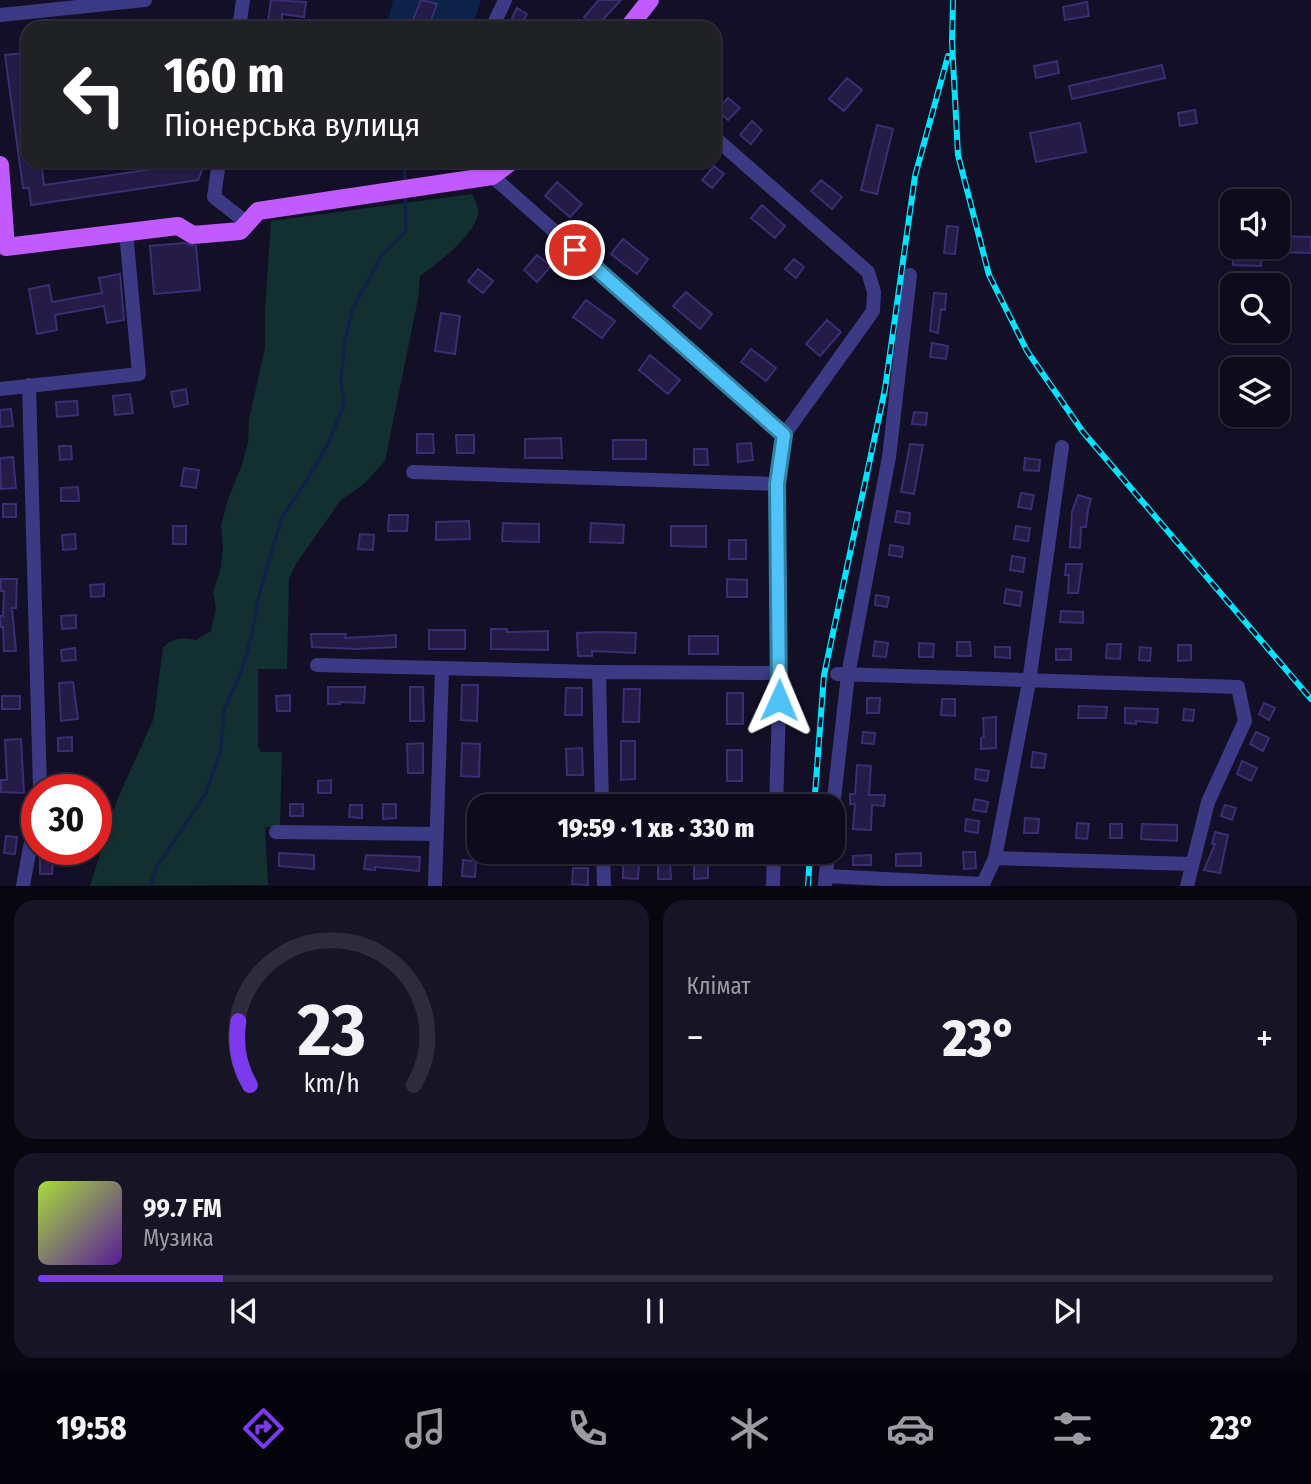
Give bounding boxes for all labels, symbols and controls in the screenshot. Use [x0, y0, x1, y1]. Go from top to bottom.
text: 160 m [164, 46, 285, 105]
icon: left [49, 49, 140, 140]
text: Піонерська вулиця [164, 106, 420, 144]
map controls [1220, 189, 1290, 427]
button: sound [1220, 189, 1290, 259]
pin [545, 220, 605, 280]
icon: arrive [556, 231, 594, 269]
button: search [1220, 273, 1290, 343]
button: layers [1220, 357, 1290, 427]
position arrow [742, 663, 816, 737]
speed limit sign: 30 [21, 774, 112, 865]
text: 19:59 · 1 хв · 330 m [558, 813, 754, 844]
text: Клімат [687, 972, 751, 1000]
text: 23 [296, 988, 365, 1075]
text: 23° [943, 1007, 1017, 1070]
text: − [687, 1015, 704, 1061]
text: + [1256, 1015, 1273, 1061]
text: km/h [303, 1069, 359, 1099]
text: 99.7 FM [143, 1193, 222, 1224]
text: Музика [143, 1224, 214, 1252]
icon: previous [225, 1292, 263, 1330]
icon: pause [636, 1292, 674, 1330]
icon: next [1048, 1292, 1086, 1330]
icon: directions [239, 1404, 288, 1453]
icon: music [401, 1404, 450, 1453]
icon: phone [563, 1404, 612, 1453]
icon: climate [725, 1404, 774, 1453]
icon: car [886, 1404, 935, 1453]
icon: filters [1048, 1404, 1097, 1453]
text: 19:58 [56, 1409, 127, 1447]
text: 23° [1210, 1409, 1255, 1447]

